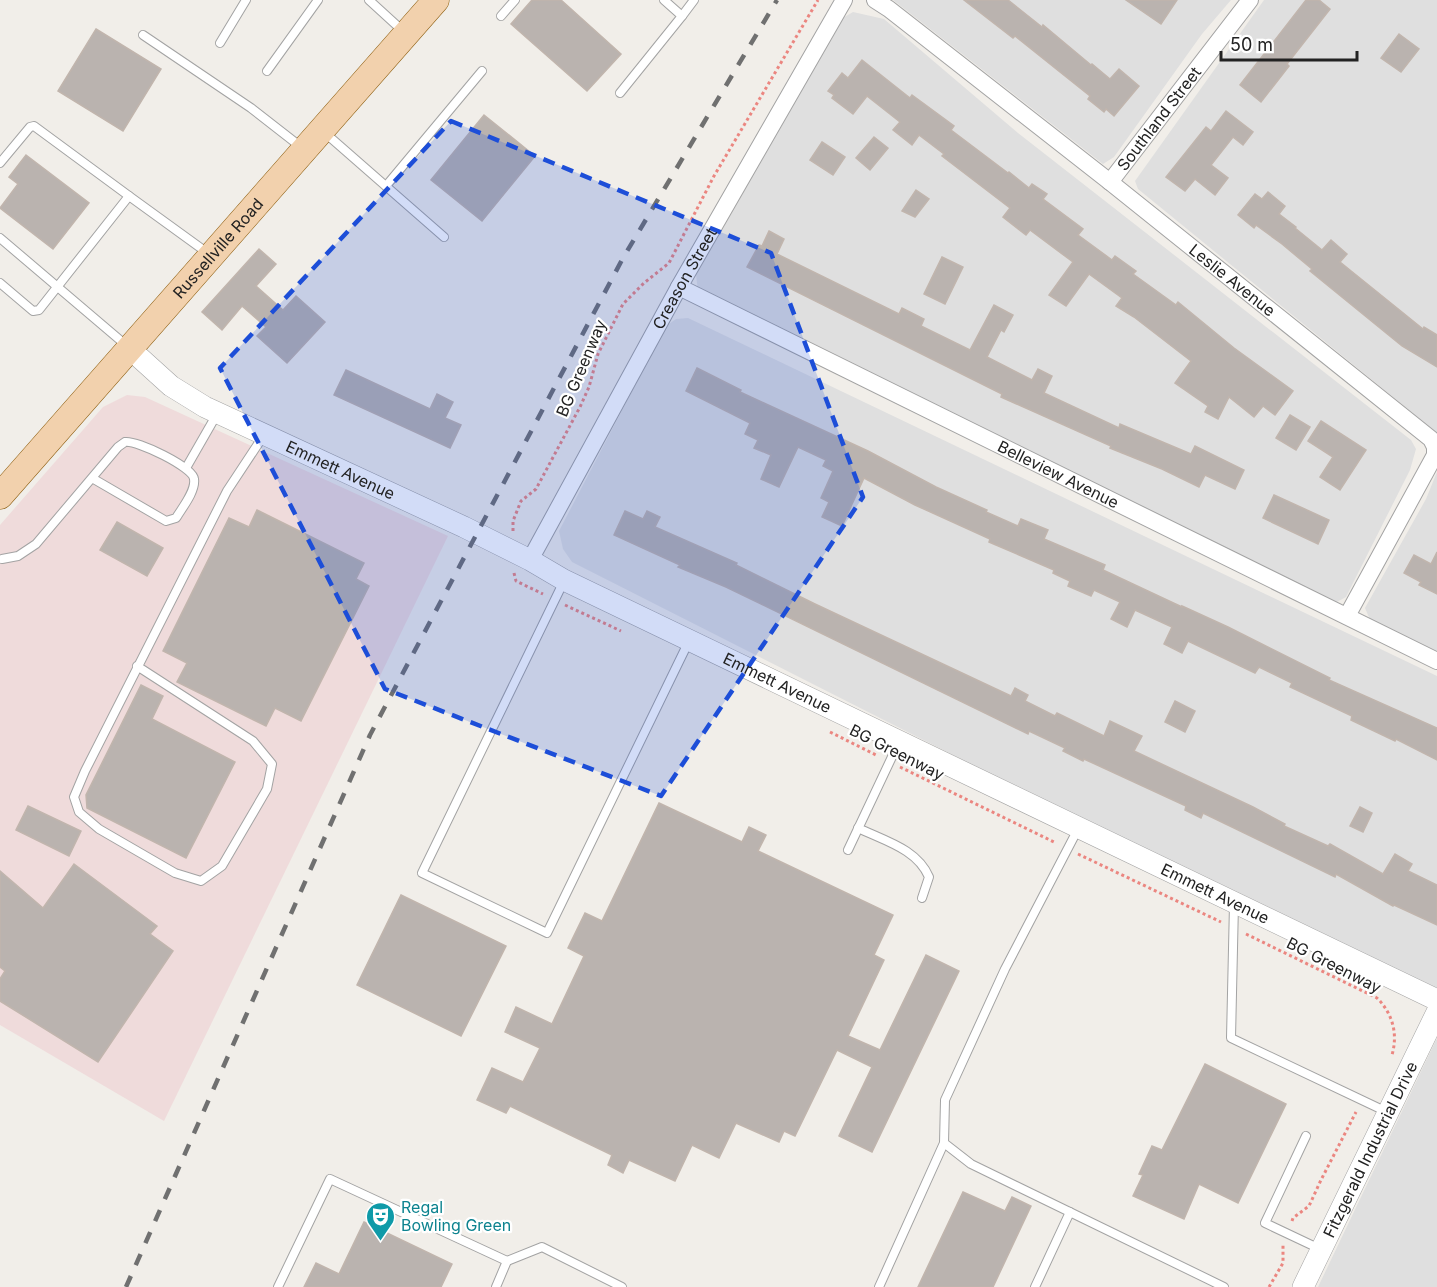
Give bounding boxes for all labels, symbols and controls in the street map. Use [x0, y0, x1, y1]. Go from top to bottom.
scale bar [1221, 24, 1358, 62]
text: 50 m [1230, 34, 1273, 55]
street label: Southland Street [1113, 63, 1205, 175]
street label: Russellville Road [168, 194, 267, 302]
street label: Creason Street [648, 224, 721, 333]
street label: Leslie Avenue [1185, 239, 1279, 320]
street label: BG Greenway [552, 316, 610, 420]
street label: Emmett Avenue [283, 436, 398, 504]
street label: Belleview Avenue [995, 436, 1122, 512]
street label: Emmett Avenue [720, 648, 835, 717]
street label: BG Greenway [846, 720, 948, 784]
street label: Emmett Avenue [1158, 859, 1273, 928]
street label: BG Greenway [1283, 933, 1385, 997]
street label: Fitzgerald Industrial Drive [1319, 1058, 1421, 1241]
place label: Regal Bowling Green [401, 1197, 511, 1235]
theatre icon: Regal Bowling Green [364, 1200, 396, 1242]

